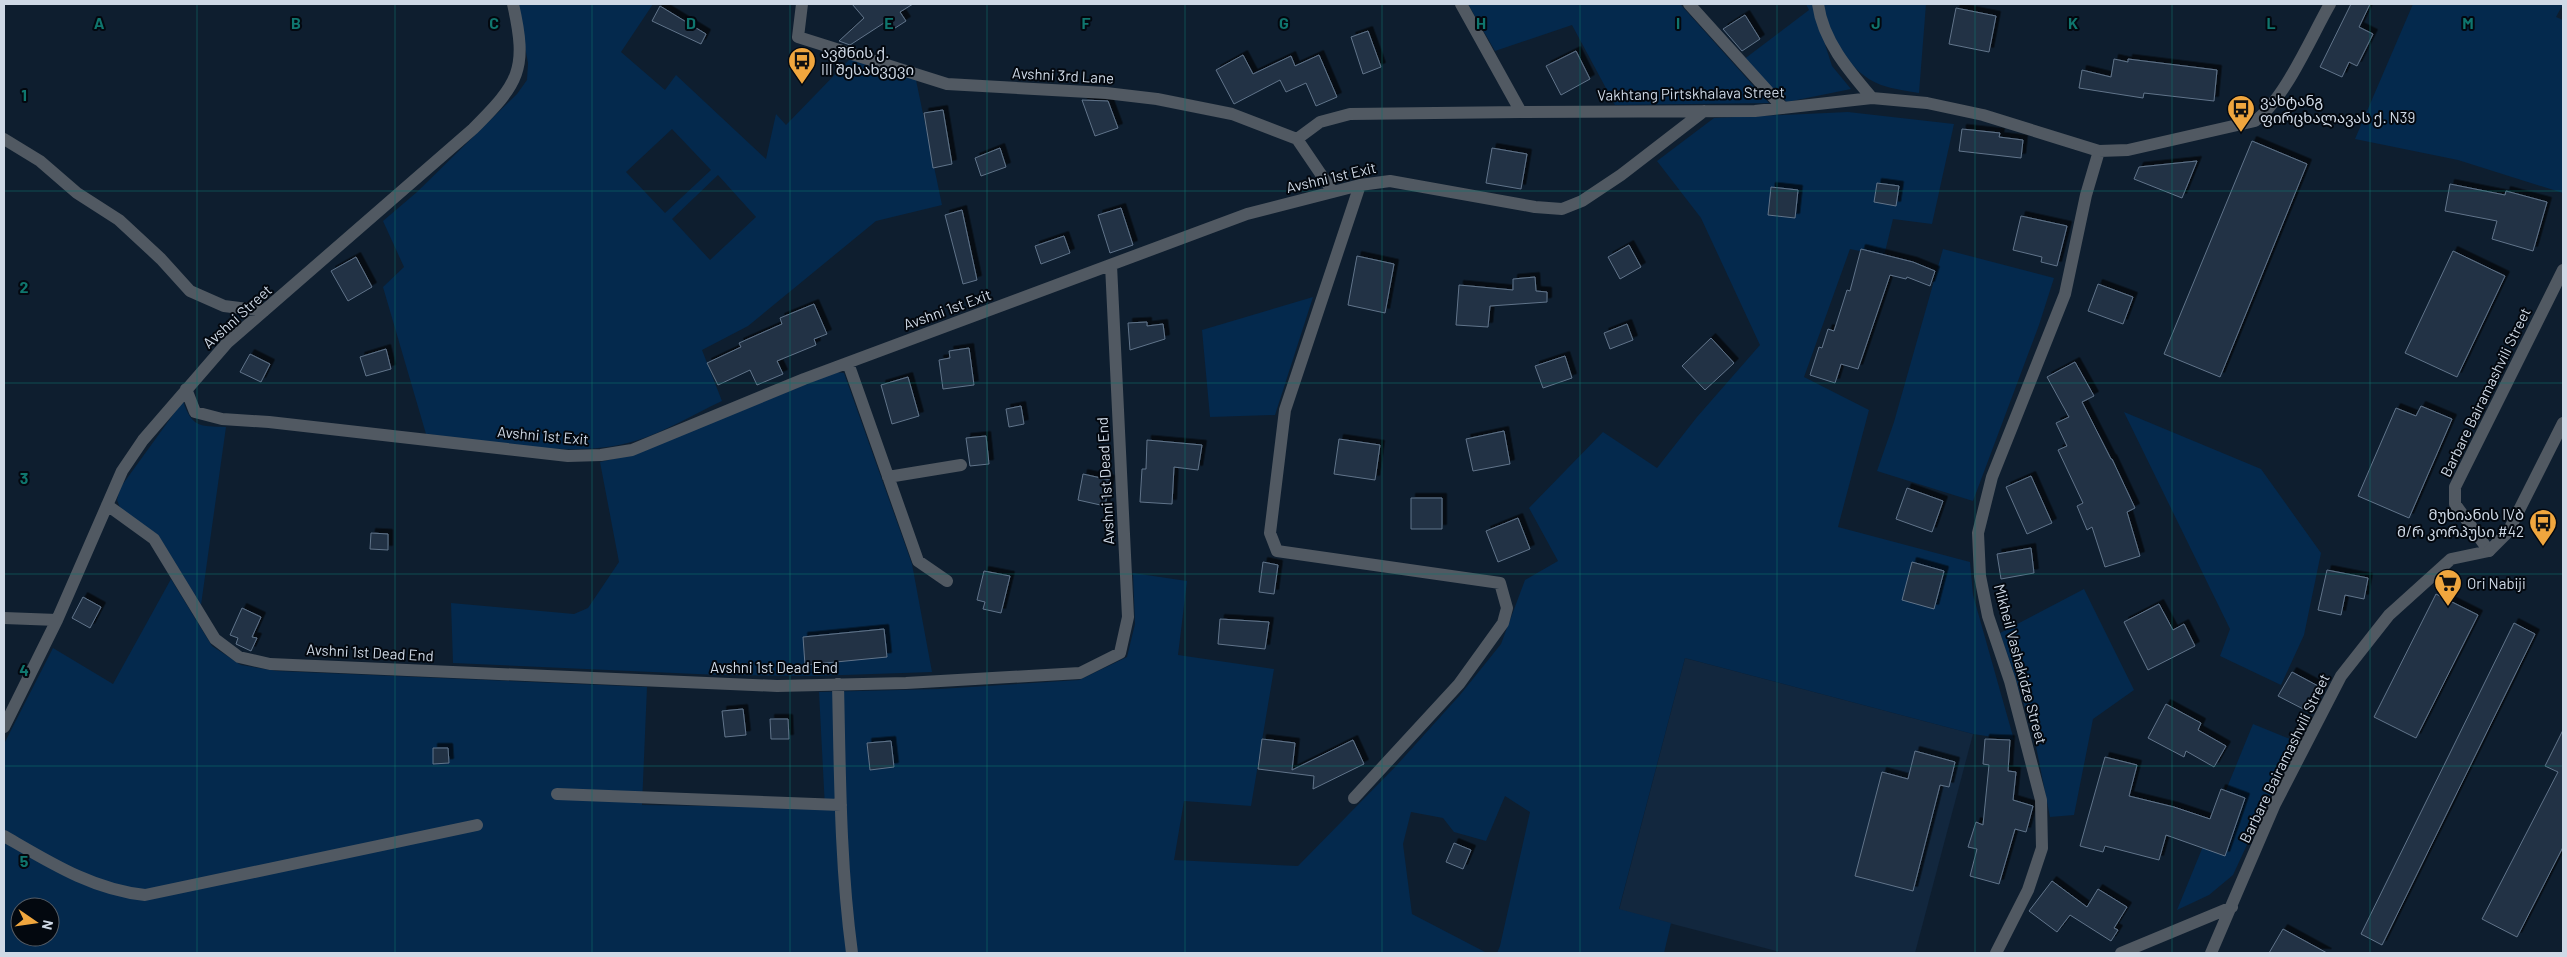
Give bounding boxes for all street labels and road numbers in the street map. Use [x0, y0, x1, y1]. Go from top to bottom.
street label: Avshni 3rd Lane [1012, 63, 1114, 87]
street label: Vakhtang Pirtskhalava Street [1597, 82, 1785, 104]
street label: Avshni 1st Exit [1284, 158, 1378, 196]
street label: Avshni Street [199, 280, 275, 352]
street label: Avshni 1st Exit [901, 285, 993, 333]
street label: Barbare Bairamashvili Street [2436, 304, 2534, 480]
street label: Avshni 1st Dead End [1093, 417, 1117, 545]
street label: Avshni 1st Exit [496, 422, 590, 448]
street label: Mikheil Vashakidze Street [1991, 582, 2051, 746]
street label: Avshni 1st Dead End [306, 640, 434, 664]
street label: Avshni 1st Dead End [710, 658, 838, 676]
street label: Barbare Bairamashvili Street [2235, 670, 2333, 846]

